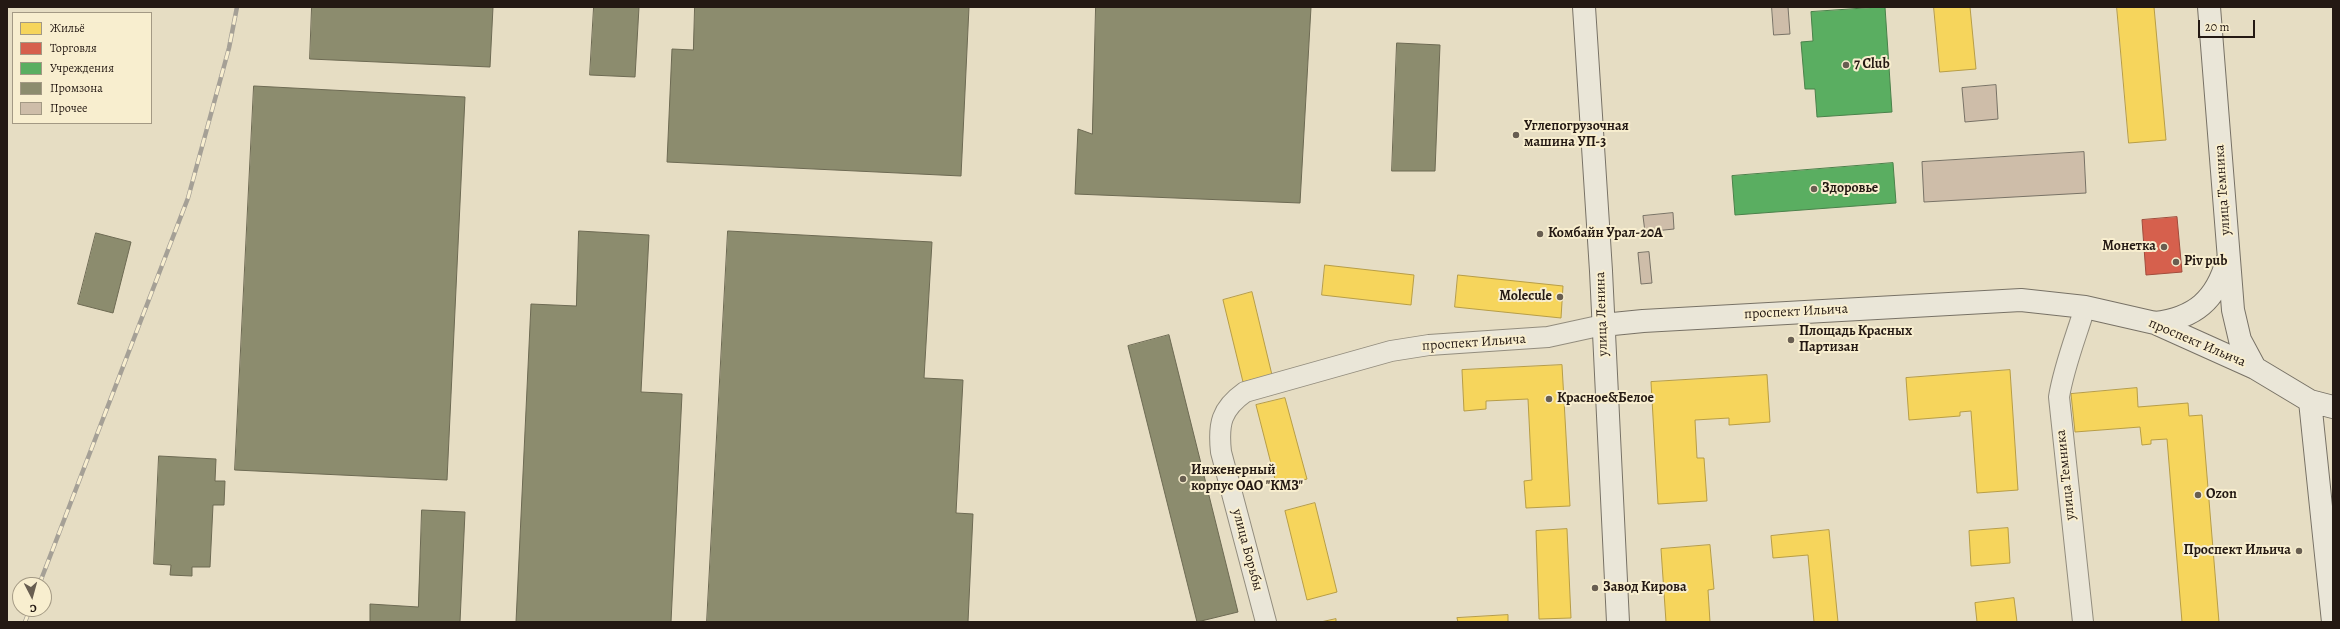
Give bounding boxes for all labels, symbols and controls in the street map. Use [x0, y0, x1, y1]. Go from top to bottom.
legend [12, 12, 152, 124]
scale bar [2200, 12, 2257, 38]
text: 20 m [2205, 19, 2229, 35]
text: Жильё [50, 20, 85, 36]
text: Торговля [50, 40, 97, 56]
place label: 7 Club [1854, 57, 1890, 73]
text: Учреждения [50, 60, 114, 76]
marker: 7 Club [1841, 60, 1851, 70]
text: Промзона [50, 80, 103, 96]
text: Прочее [50, 100, 88, 116]
place label: Углепогрузочная машина УП-3 [1524, 119, 1629, 152]
marker: Углепогрузочная машина УП-3 [1511, 130, 1521, 140]
street label: улица Темника [2211, 144, 2235, 236]
place label: Здоровье [1822, 181, 1878, 197]
marker: Здоровье [1809, 184, 1819, 194]
place label: Комбайн Урал-20А [1548, 226, 1663, 242]
marker: Комбайн Урал-20А [1535, 229, 1545, 239]
place label: Монетка [2102, 239, 2156, 255]
marker: Монетка [2159, 242, 2169, 252]
place label: Piv pub [2184, 254, 2227, 270]
marker: Piv pub [2171, 257, 2181, 267]
street label: улица Ленина [1592, 271, 1612, 357]
place label: Molecule [1499, 289, 1552, 305]
marker: Molecule [1555, 292, 1565, 302]
street label: проспект Ильича [1744, 301, 1848, 323]
street label: проспект Ильича [2146, 315, 2248, 371]
place label: Площадь Красных Партизан [1799, 324, 1912, 356]
street label: проспект Ильича [1422, 331, 1526, 355]
marker: Площадь Красных Партизан [1786, 335, 1796, 345]
place label: Красное&Белое [1557, 391, 1654, 407]
marker: Красное&Белое [1544, 394, 1554, 404]
street label: улица Темника [2053, 429, 2079, 521]
place label: Инженерный корпус ОАО "КМЗ" [1191, 463, 1303, 496]
marker: Инженерный корпус ОАО "КМЗ" [1178, 474, 1188, 484]
place label: Ozon [2206, 487, 2237, 503]
marker: Ozon [2193, 490, 2203, 500]
street label: улица Борьбы [1228, 507, 1266, 593]
place label: Проспект Ильича [2183, 543, 2291, 559]
marker: Проспект Ильича [2294, 546, 2304, 556]
north arrow [12, 577, 52, 617]
place label: Завод Кирова [1603, 580, 1687, 596]
marker: Завод Кирова [1590, 583, 1600, 593]
text: С [29, 601, 37, 616]

